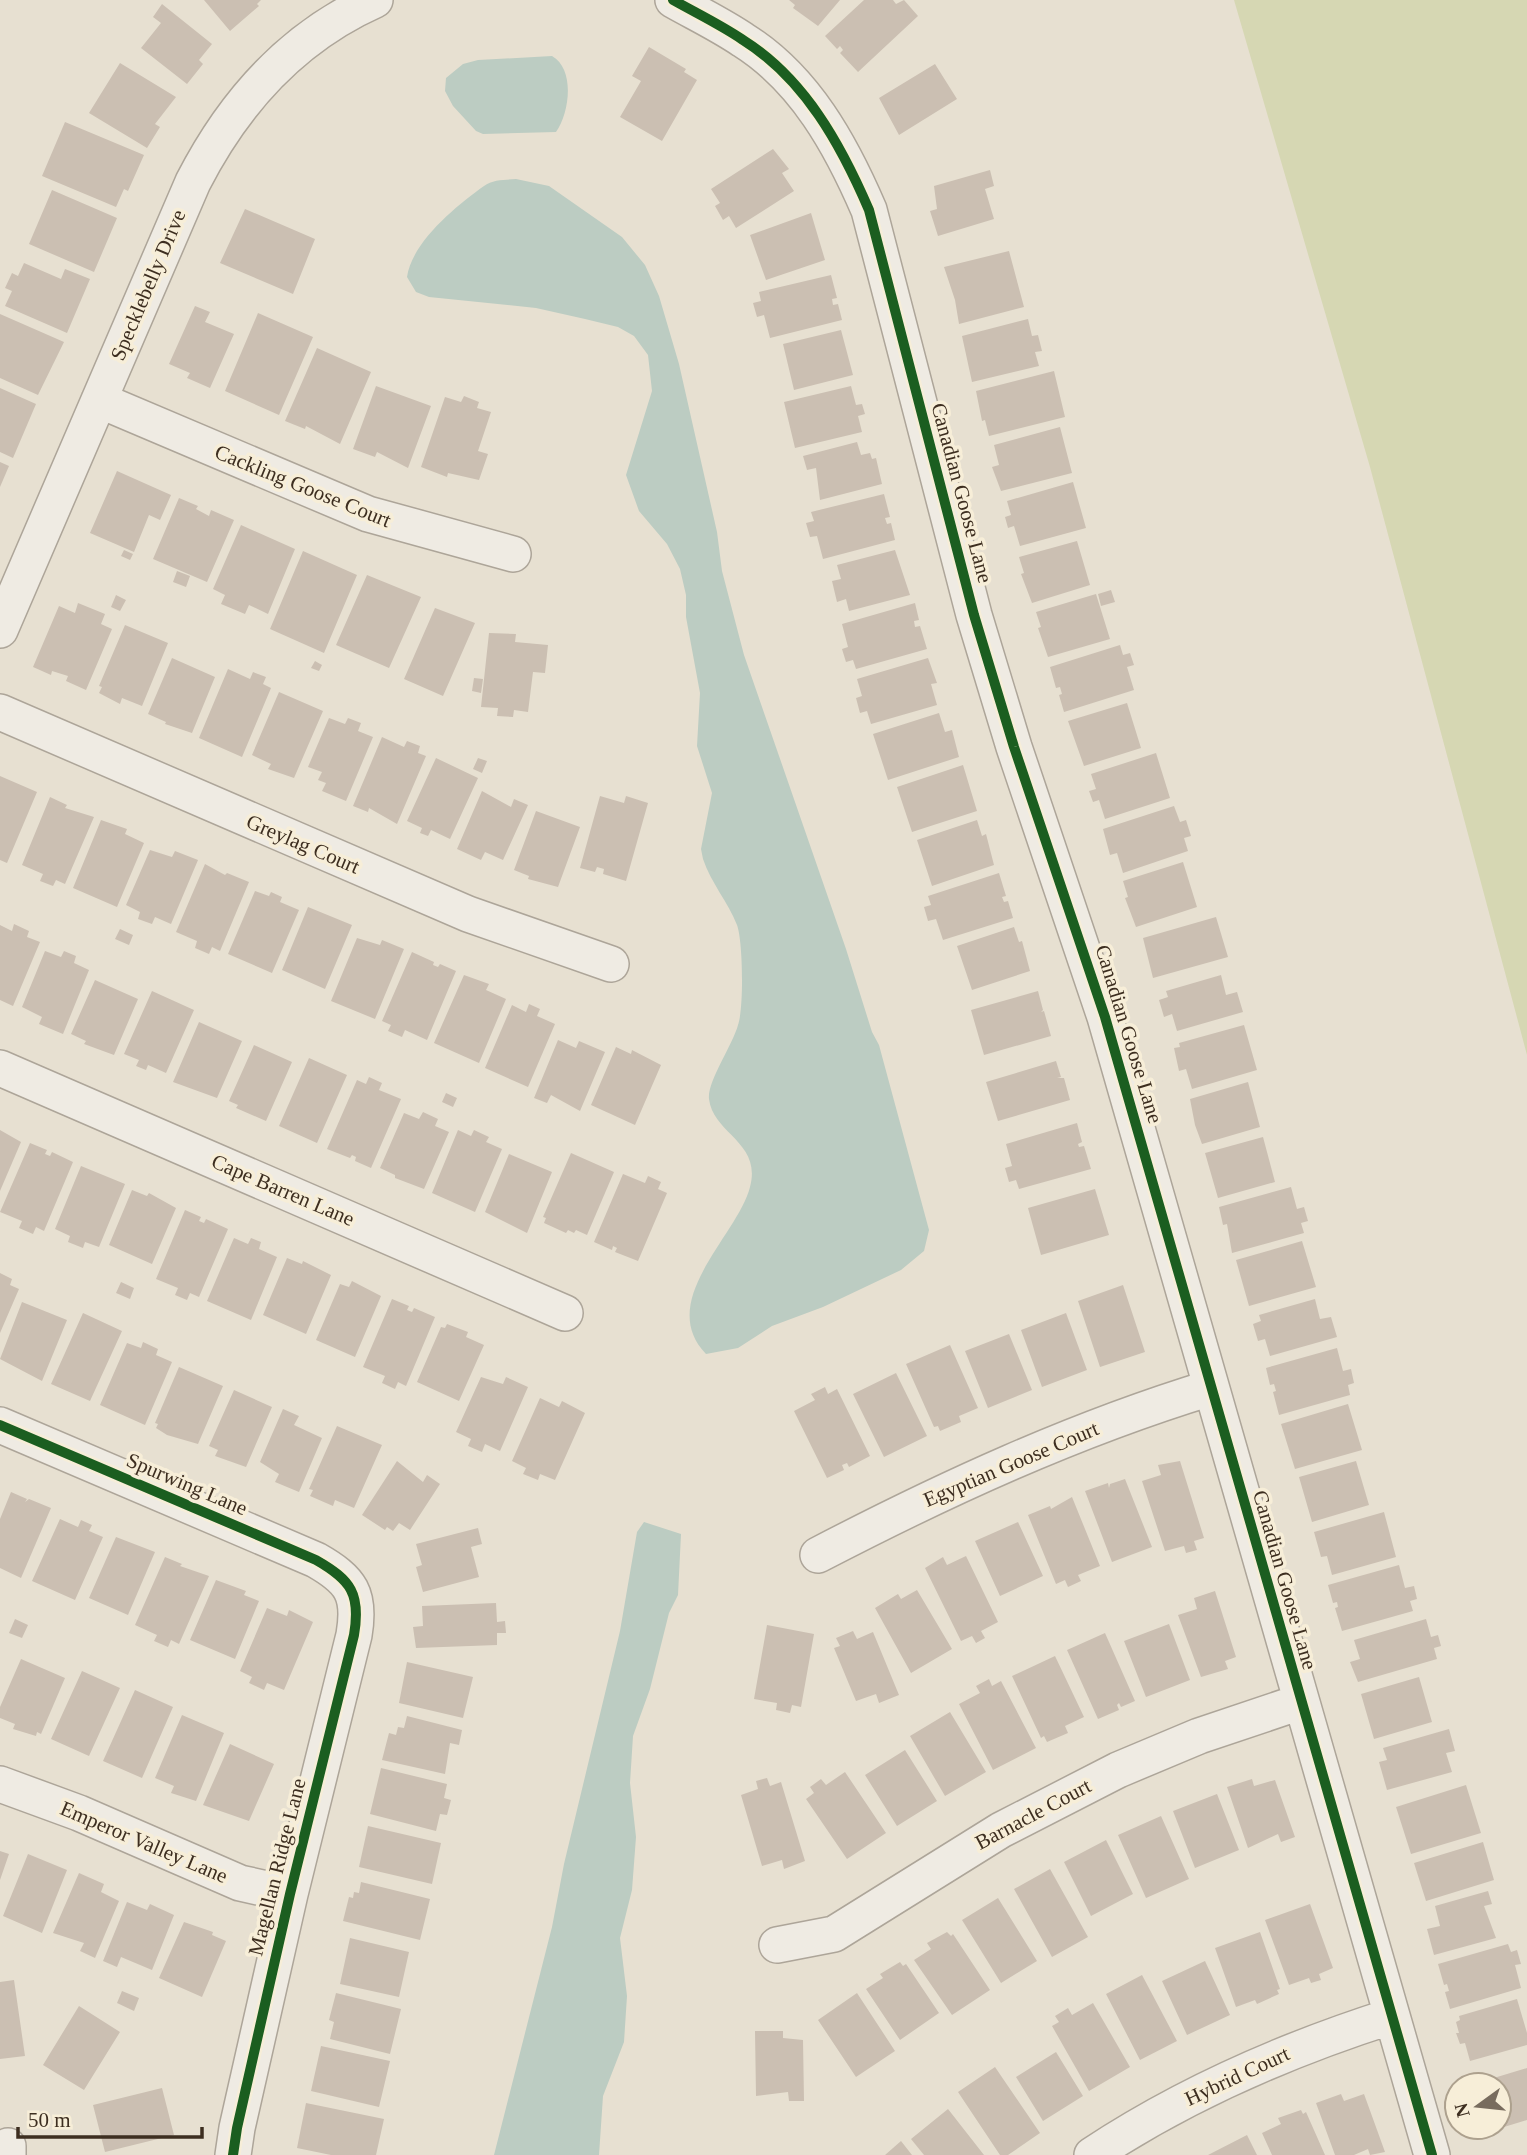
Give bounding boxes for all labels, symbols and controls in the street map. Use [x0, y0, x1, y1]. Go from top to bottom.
street label: Specklebelly Drive [105, 206, 191, 364]
street label: Canadian Goose Lane [926, 400, 998, 586]
street label: Cackling Goose Court [211, 440, 395, 532]
street label: Greylag Court [243, 809, 363, 879]
street label: Canadian Goose Lane [1090, 942, 1168, 1126]
street label: Cape Barren Lane [208, 1149, 358, 1231]
street label: Egyptian Goose Court [920, 1416, 1102, 1512]
street label: Spurwing Lane [123, 1448, 251, 1520]
street label: Canadian Goose Lane [1248, 1488, 1322, 1672]
street label: Barnacle Court [971, 1773, 1095, 1855]
street label: Magellan Ridge Lane [243, 1776, 311, 1958]
street label: Emperor Valley Lane [57, 1796, 231, 1888]
street label: Hybrid Court [1181, 2041, 1293, 2111]
north arrow [1443, 2071, 1513, 2141]
scale bar [18, 2096, 201, 2140]
text: N [1450, 2101, 1474, 2120]
text: 50 m [28, 2108, 71, 2132]

